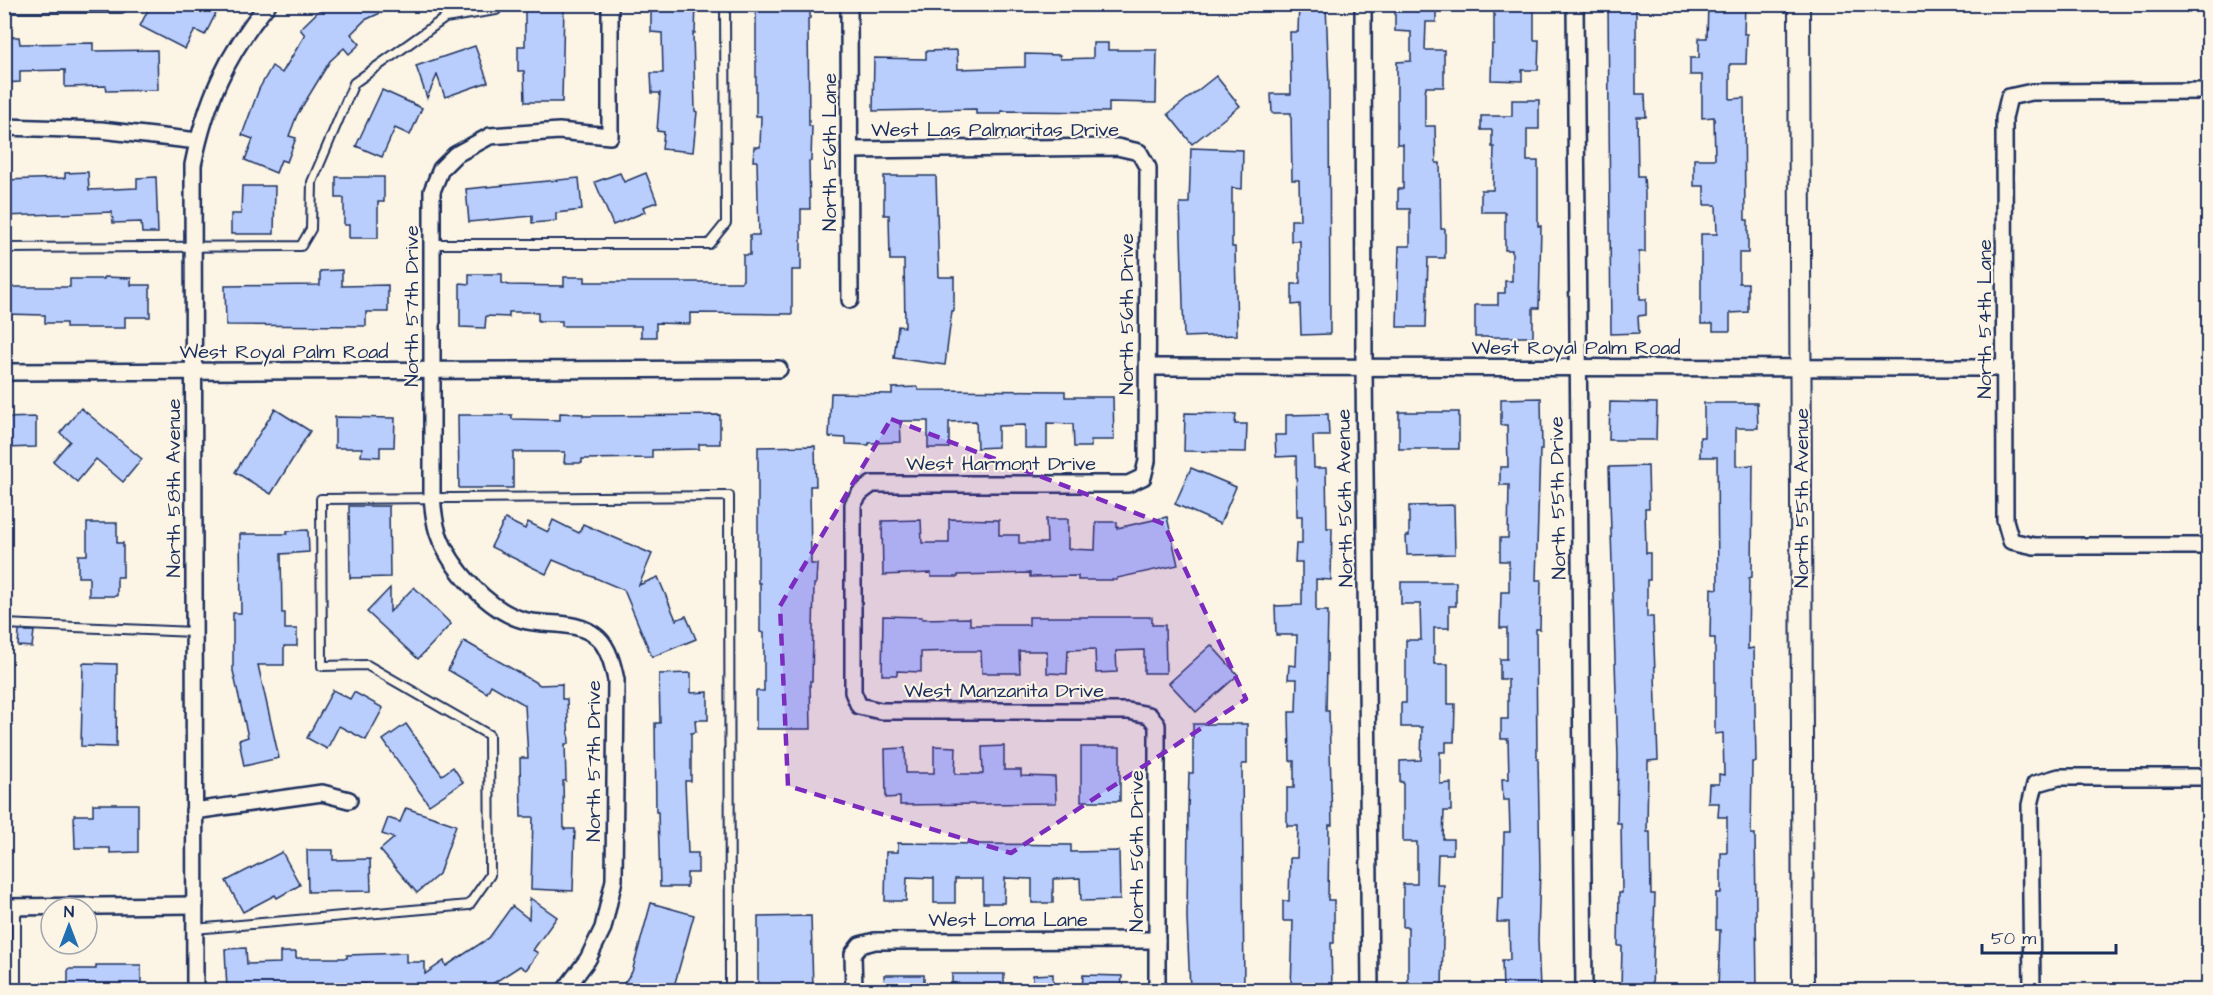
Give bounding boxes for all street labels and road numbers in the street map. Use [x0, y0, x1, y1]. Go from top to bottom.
street label: North 56th Lane [816, 73, 844, 231]
street label: West Las Palmaritas Drive [871, 116, 1119, 144]
street label: North 57th Drive [398, 225, 426, 387]
street label: North 56th Drive [1113, 233, 1141, 395]
street label: North 54th Lane [1971, 239, 1999, 399]
street label: West Royal Palm Road [1471, 334, 1681, 363]
street label: West Royal Palm Road [179, 338, 389, 367]
street label: North 58th Avenue [160, 398, 188, 577]
street label: North 56th Avenue [1329, 408, 1361, 587]
street label: North 55th Avenue [1788, 408, 1816, 588]
street label: North 55th Drive [1543, 416, 1573, 580]
street label: West Harmont Drive [906, 450, 1096, 478]
street label: West Manzanita Drive [904, 677, 1104, 705]
street label: North 57th Drive [580, 680, 608, 842]
street label: North 56th Drive [1123, 770, 1151, 932]
street label: West Loma Lane [928, 906, 1088, 934]

